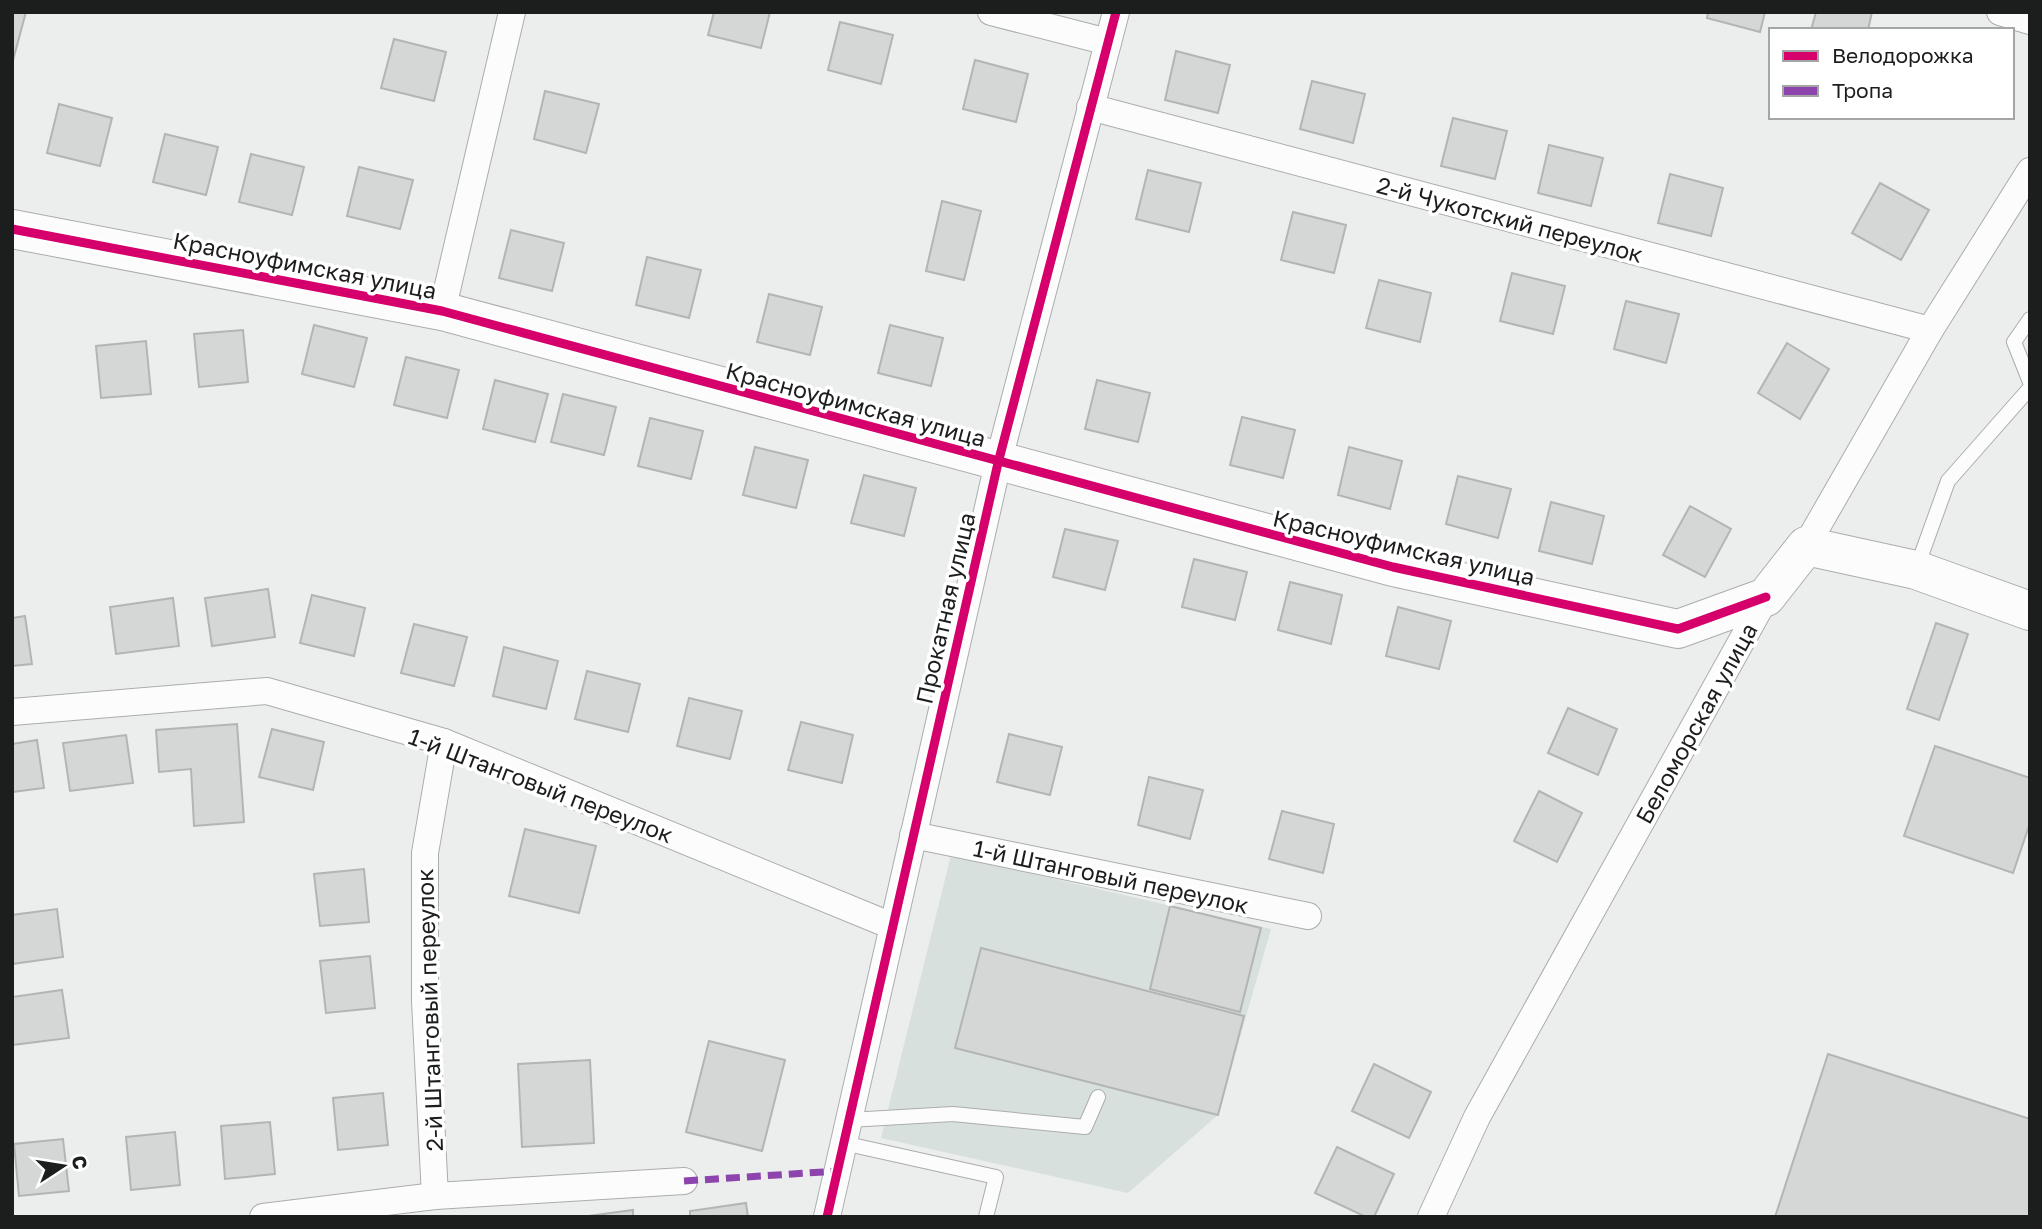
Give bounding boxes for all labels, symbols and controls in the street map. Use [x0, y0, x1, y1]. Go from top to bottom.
legend [1769, 28, 2014, 119]
text: Велодорожка [1832, 42, 1974, 68]
text: Тропа [1832, 77, 1893, 103]
street label: 2-й Чукотский переулок [1374, 170, 1646, 268]
street label: Красноуфимская улица [171, 226, 439, 304]
street label: Красноуфимская улица [723, 356, 989, 452]
street label: Красноуфимская улица [1270, 503, 1538, 591]
street label: Прокатная улица [909, 510, 981, 706]
street label: Беломорская улица [1629, 618, 1763, 828]
street label: 1-й Штанговый переулок [405, 722, 677, 848]
street label: 1-й Штанговый переулок [971, 833, 1251, 919]
street label: 2-й Штанговый переулок [410, 868, 448, 1152]
north arrow [28, 1131, 98, 1201]
text: С [67, 1153, 93, 1171]

